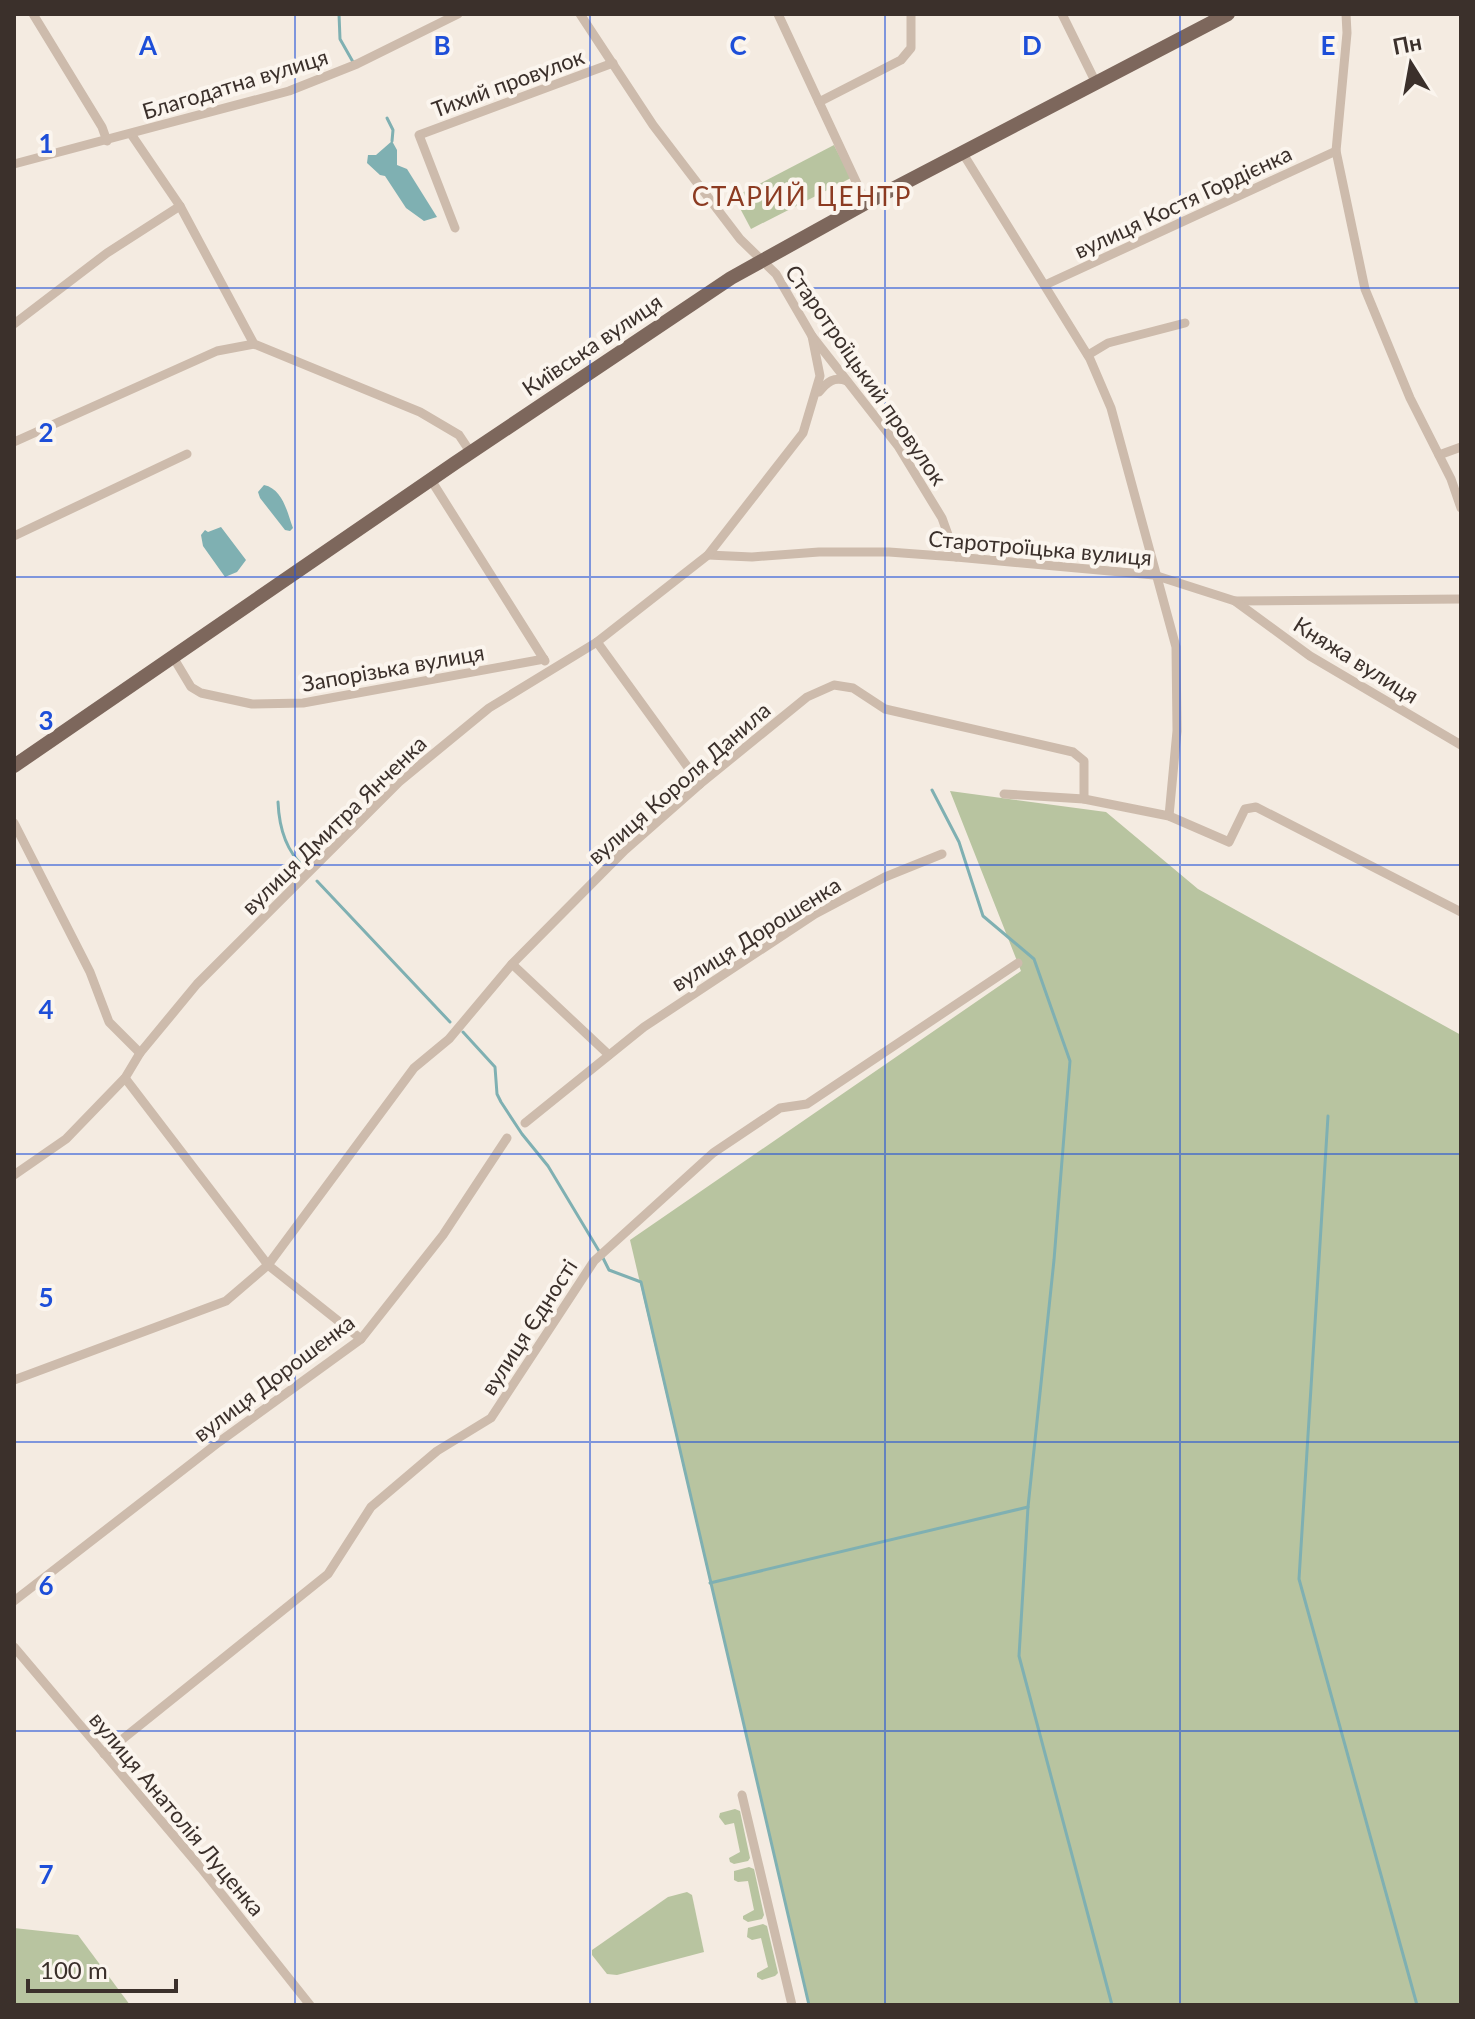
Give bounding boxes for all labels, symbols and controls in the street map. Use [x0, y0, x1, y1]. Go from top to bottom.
north arrow [1371, 24, 1451, 104]
text: Пн [1390, 28, 1424, 60]
text: A [138, 29, 158, 61]
text: B [433, 29, 451, 61]
text: C [729, 29, 747, 61]
text: D [1022, 29, 1042, 61]
text: E [1321, 29, 1335, 61]
street label: Благодатна вулиця [139, 42, 331, 125]
street label: Тихий провулок [428, 42, 588, 123]
text: 1 [38, 127, 54, 159]
street label: вулиця Костя Гордієнка [1070, 139, 1296, 264]
district label: СТАРИЙ ЦЕНТР [692, 180, 912, 212]
street label: Старотроїцький провулок [780, 259, 953, 491]
street label: Київська вулиця [517, 288, 667, 401]
text: 2 [38, 416, 54, 448]
street label: Старотроїцька вулиця [927, 524, 1153, 571]
street label: Княжа вулиця [1289, 610, 1424, 709]
street label: Запорізька вулиця [300, 638, 486, 697]
street label: вулиця Короля Данила [582, 696, 776, 869]
text: 3 [38, 704, 54, 736]
street label: вулиця Дмитра Янченка [236, 729, 432, 920]
street label: вулиця Дорошенка [666, 871, 845, 997]
text: 4 [38, 993, 54, 1025]
street label: вулиця Єдності [475, 1254, 583, 1400]
text: 5 [38, 1281, 54, 1313]
street label: вулиця Дорошенка [188, 1308, 360, 1447]
text: 6 [38, 1569, 54, 1601]
street label: вулиця Анатолія Луценка [84, 1706, 271, 1921]
text: 7 [38, 1858, 54, 1890]
scale bar [28, 1943, 176, 1993]
text: 100 m [40, 1955, 108, 1984]

